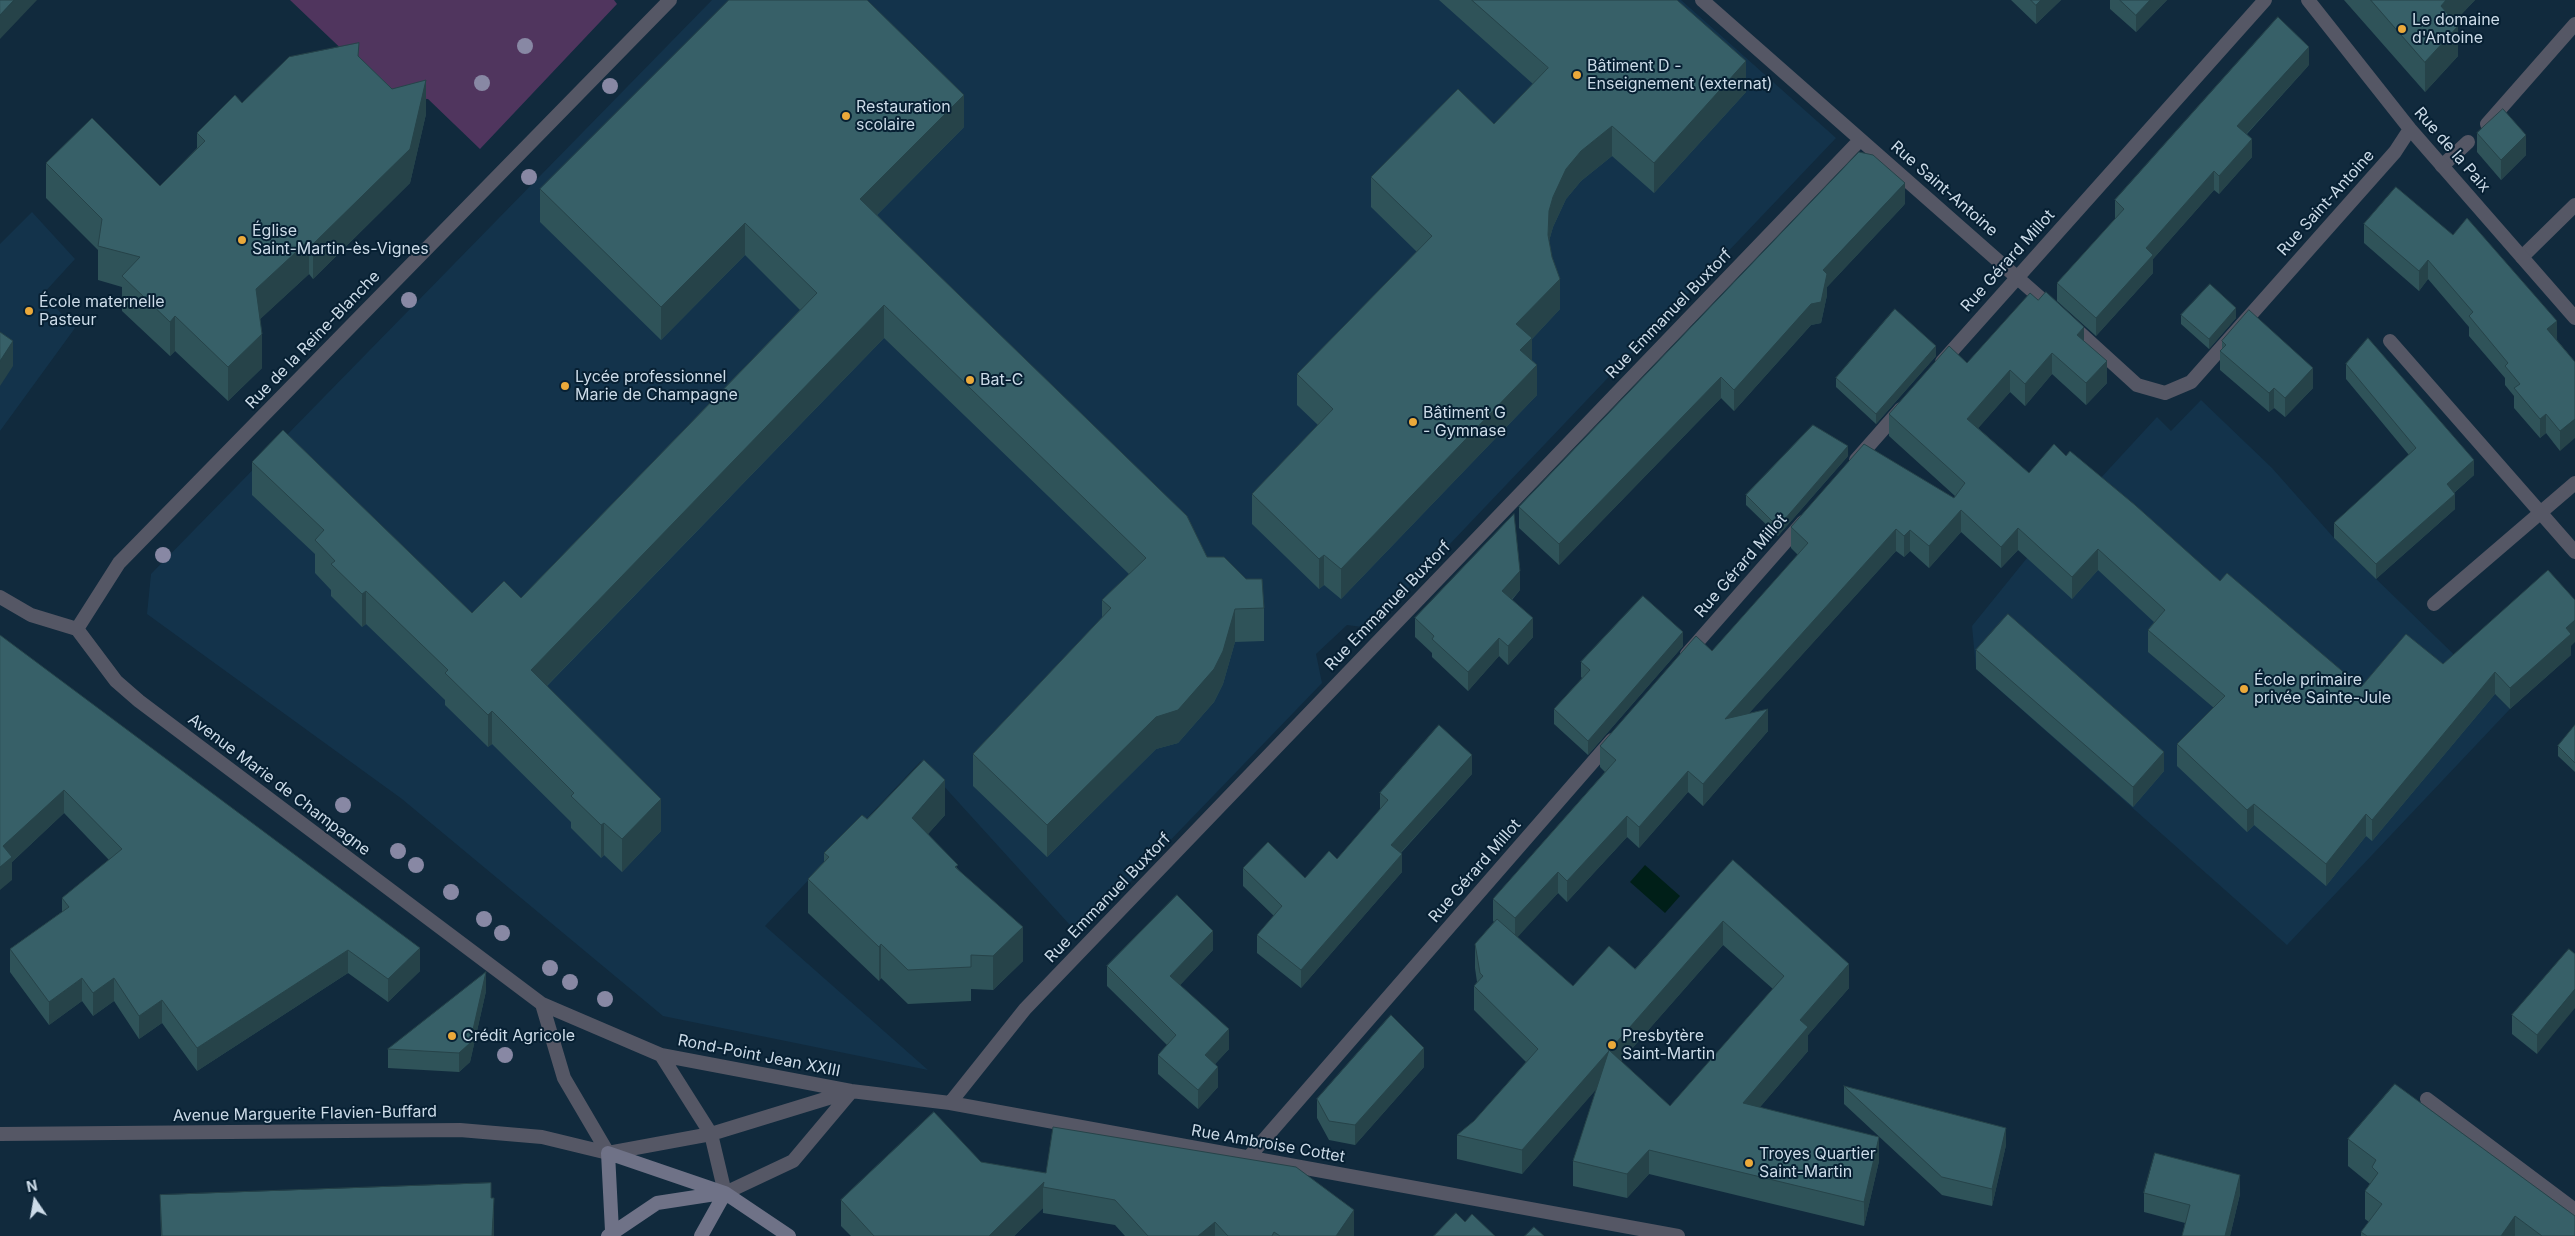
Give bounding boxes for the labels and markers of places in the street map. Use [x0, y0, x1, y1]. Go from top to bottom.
place label: Le domaine d'Antoine [2412, 10, 2500, 48]
marker: Le domaine d'Antoine [2396, 23, 2408, 35]
place label: Bâtiment D - Enseignement (externat) [1587, 56, 1773, 94]
marker: Bâtiment D - Enseignement (externat) [1571, 69, 1583, 81]
place label: Restauration scolaire [856, 97, 951, 135]
marker: Restauration scolaire [840, 110, 852, 122]
place label: Église Saint-Martin-ès-Vignes [252, 221, 429, 259]
marker: Église Saint-Martin-ès-Vignes [236, 234, 248, 246]
place label: École maternelle Pasteur [39, 292, 165, 330]
marker: École maternelle Pasteur [23, 305, 35, 317]
place label: Lycée professionnel Marie de Champagne [575, 367, 738, 405]
place label: Bat-C [980, 370, 1023, 390]
marker: Bat-C [964, 374, 976, 386]
marker: Lycée professionnel Marie de Champagne [559, 380, 571, 392]
place label: Bâtiment G - Gymnase [1423, 403, 1506, 441]
marker: Bâtiment G - Gymnase [1407, 416, 1419, 428]
place label: École primaire privée Sainte-Jule [2254, 670, 2391, 708]
marker: École primaire privée Sainte-Jule [2238, 683, 2250, 695]
place label: Crédit Agricole [462, 1026, 575, 1046]
place label: Presbytère Saint-Martin [1622, 1026, 1715, 1064]
marker: Crédit Agricole [446, 1030, 458, 1042]
marker: Presbytère Saint-Martin [1606, 1039, 1618, 1051]
place label: Troyes Quartier Saint-Martin [1759, 1144, 1876, 1182]
marker: Troyes Quartier Saint-Martin [1743, 1157, 1755, 1169]

